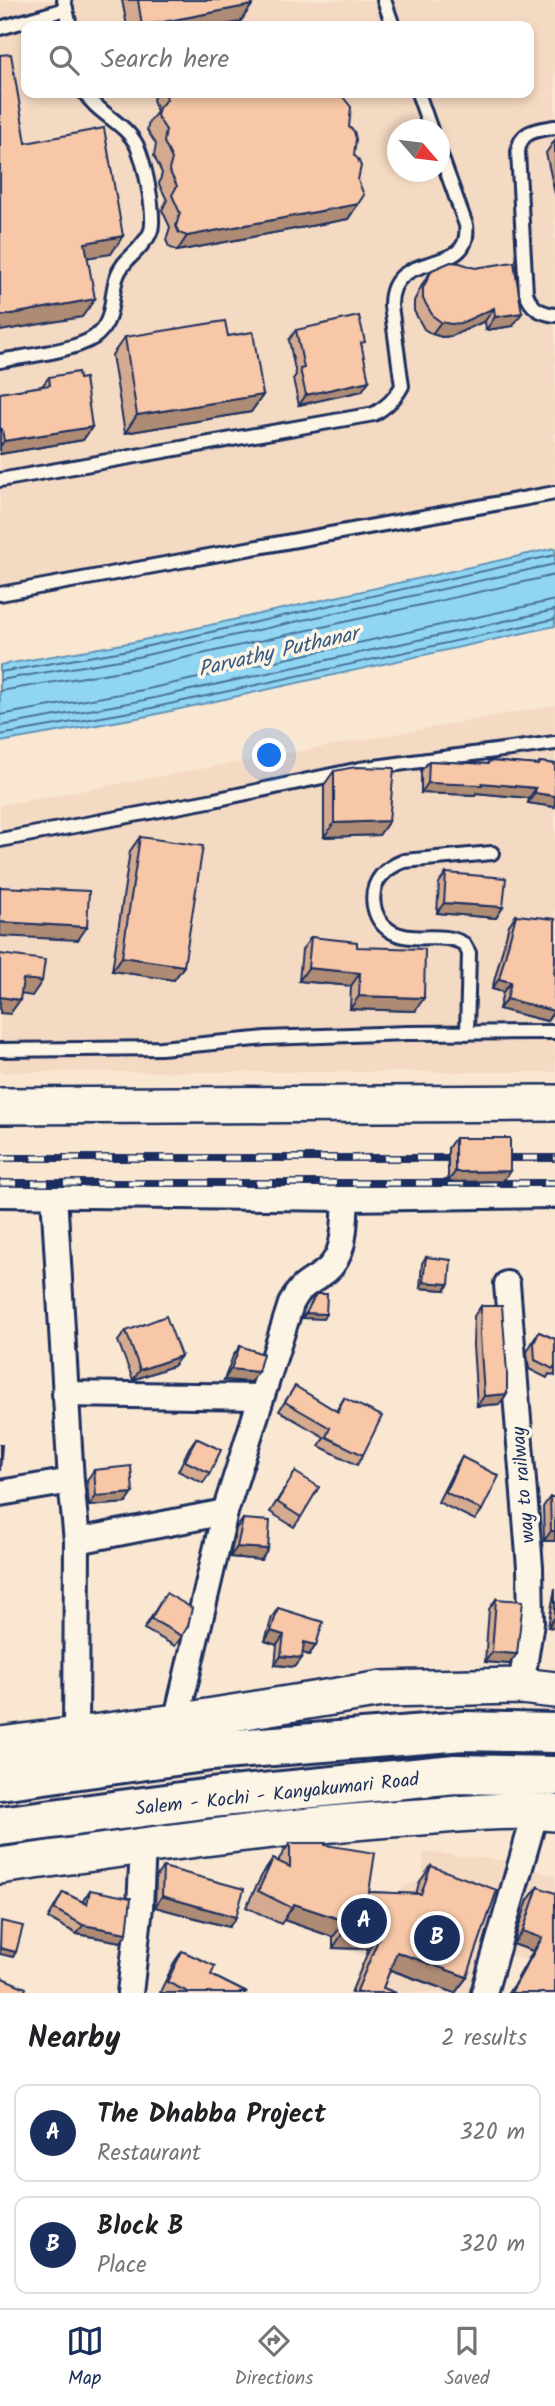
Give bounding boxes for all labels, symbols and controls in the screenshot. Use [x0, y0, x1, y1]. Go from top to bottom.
search box [21, 21, 534, 98]
text: Search here [101, 39, 229, 81]
icon: search [45, 41, 83, 79]
north arrow [387, 119, 450, 182]
water label: Parvathy Puthanar [195, 617, 366, 687]
your location [252, 738, 286, 772]
street label: way to railway [504, 1424, 544, 1544]
street label: Salem - Kochi - Kanyakumari Road [134, 1765, 421, 1825]
pin: A [341, 1895, 387, 1947]
pin: B [414, 1912, 460, 1964]
text: Nearby [28, 2015, 120, 2063]
text: 2 results [441, 2021, 527, 2057]
text: The Dhabba Project [97, 2094, 326, 2136]
text: A [46, 2115, 60, 2151]
text: 320 m [459, 2115, 525, 2151]
text: Restaurant [97, 2136, 201, 2172]
text: Block B [97, 2206, 184, 2248]
text: B [46, 2227, 60, 2263]
text: 320 m [459, 2227, 525, 2263]
text: Place [97, 2248, 147, 2284]
tab: Map [66, 2322, 104, 2394]
tab: Directions [235, 2322, 313, 2394]
tab: Saved [444, 2322, 489, 2394]

